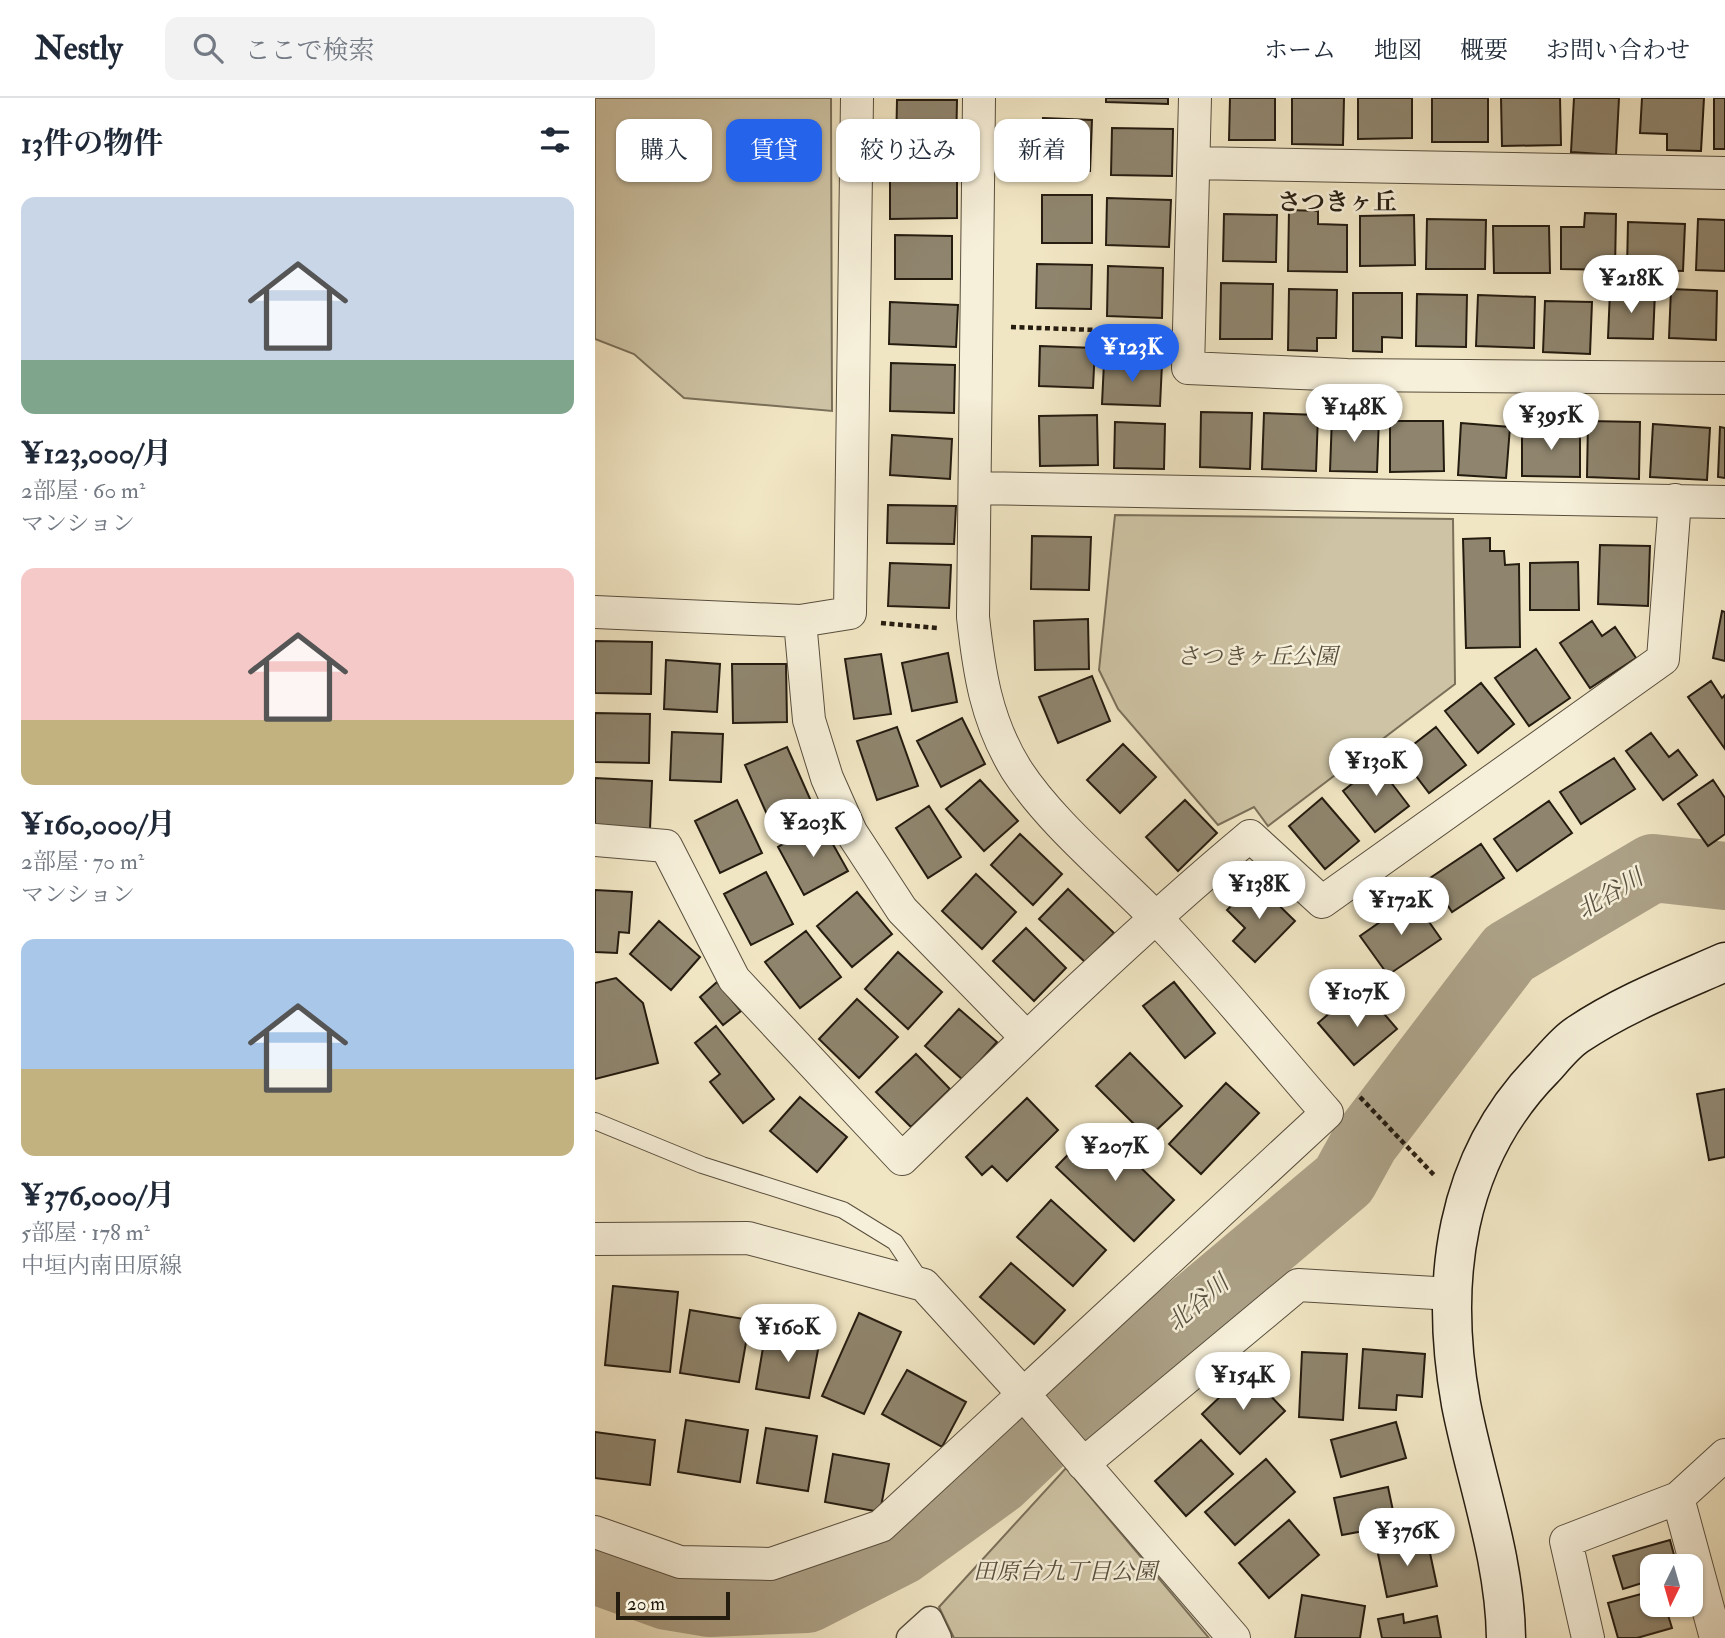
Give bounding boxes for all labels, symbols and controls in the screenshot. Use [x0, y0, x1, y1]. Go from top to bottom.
search box [165, 17, 655, 80]
text: Nestly [35, 28, 123, 69]
icon: search [189, 29, 227, 67]
text: ここで検索 [245, 35, 375, 67]
text: ホーム [1264, 35, 1336, 66]
text: 地図 [1374, 35, 1422, 66]
text: 概要 [1460, 35, 1508, 66]
text: お問い合わせ [1546, 35, 1690, 66]
chip: 購入 [616, 119, 712, 182]
chip: 賃貸 [726, 119, 822, 182]
chip: 絞り込み [836, 119, 980, 182]
chip: 新着 [994, 119, 1090, 182]
icon: filters [536, 121, 574, 159]
text: 13件の物件 [21, 125, 163, 162]
district label: さつきヶ丘 [1277, 187, 1397, 218]
icon: home [235, 243, 361, 369]
pin: ¥218K [1582, 256, 1680, 315]
text: ¥218K [1599, 263, 1663, 292]
pin: ¥123K [1083, 324, 1181, 384]
text: ¥123K [1101, 332, 1163, 361]
pin: ¥148K [1305, 384, 1403, 444]
text: ¥148K [1322, 392, 1386, 421]
pin: ¥395K [1502, 392, 1600, 452]
text: ¥395K [1519, 400, 1583, 429]
text: ¥123,000/月 [21, 435, 172, 472]
text: 2部屋 · 60 m² [21, 476, 145, 505]
text: マンション [21, 509, 135, 538]
icon: home [235, 614, 361, 740]
park label: さつきヶ丘公園 [1177, 642, 1342, 671]
pin: ¥130K [1327, 738, 1425, 798]
text: ¥130K [1345, 746, 1407, 775]
pin: ¥203K [764, 800, 862, 859]
text: ¥160,000/月 [21, 806, 176, 843]
text: ¥203K [780, 807, 846, 836]
text: 2部屋 · 70 m² [21, 847, 144, 876]
water label: 北谷川 [1571, 861, 1651, 926]
pin: ¥138K [1210, 862, 1308, 921]
text: ¥138K [1228, 869, 1290, 898]
pin: ¥172K [1352, 878, 1450, 937]
text: マンション [21, 880, 135, 909]
text: ¥172K [1369, 885, 1433, 914]
pin: ¥107K [1308, 970, 1406, 1029]
text: ¥107K [1325, 977, 1389, 1006]
icon: home [235, 985, 361, 1111]
pin: ¥207K [1066, 1124, 1164, 1183]
text: ¥207K [1081, 1131, 1149, 1160]
text: ¥376,000/月 [21, 1177, 175, 1214]
text: 5部屋 · 178 m² [21, 1218, 150, 1247]
text: 中垣内南田原線 [21, 1251, 182, 1280]
water label: 北谷川 [1160, 1266, 1238, 1338]
pin: ¥160K [739, 1304, 837, 1364]
text: ¥160K [756, 1312, 820, 1341]
pin: ¥154K [1194, 1352, 1292, 1412]
text: ¥154K [1211, 1360, 1275, 1389]
pin: ¥376K [1358, 1508, 1456, 1568]
text: ¥376K [1375, 1516, 1439, 1545]
north arrow [1640, 1554, 1703, 1617]
map controls [1640, 1554, 1703, 1617]
park label: 田原台九丁目公園 [973, 1557, 1161, 1586]
scale bar [616, 1589, 730, 1621]
text: 20 m [627, 1592, 665, 1616]

